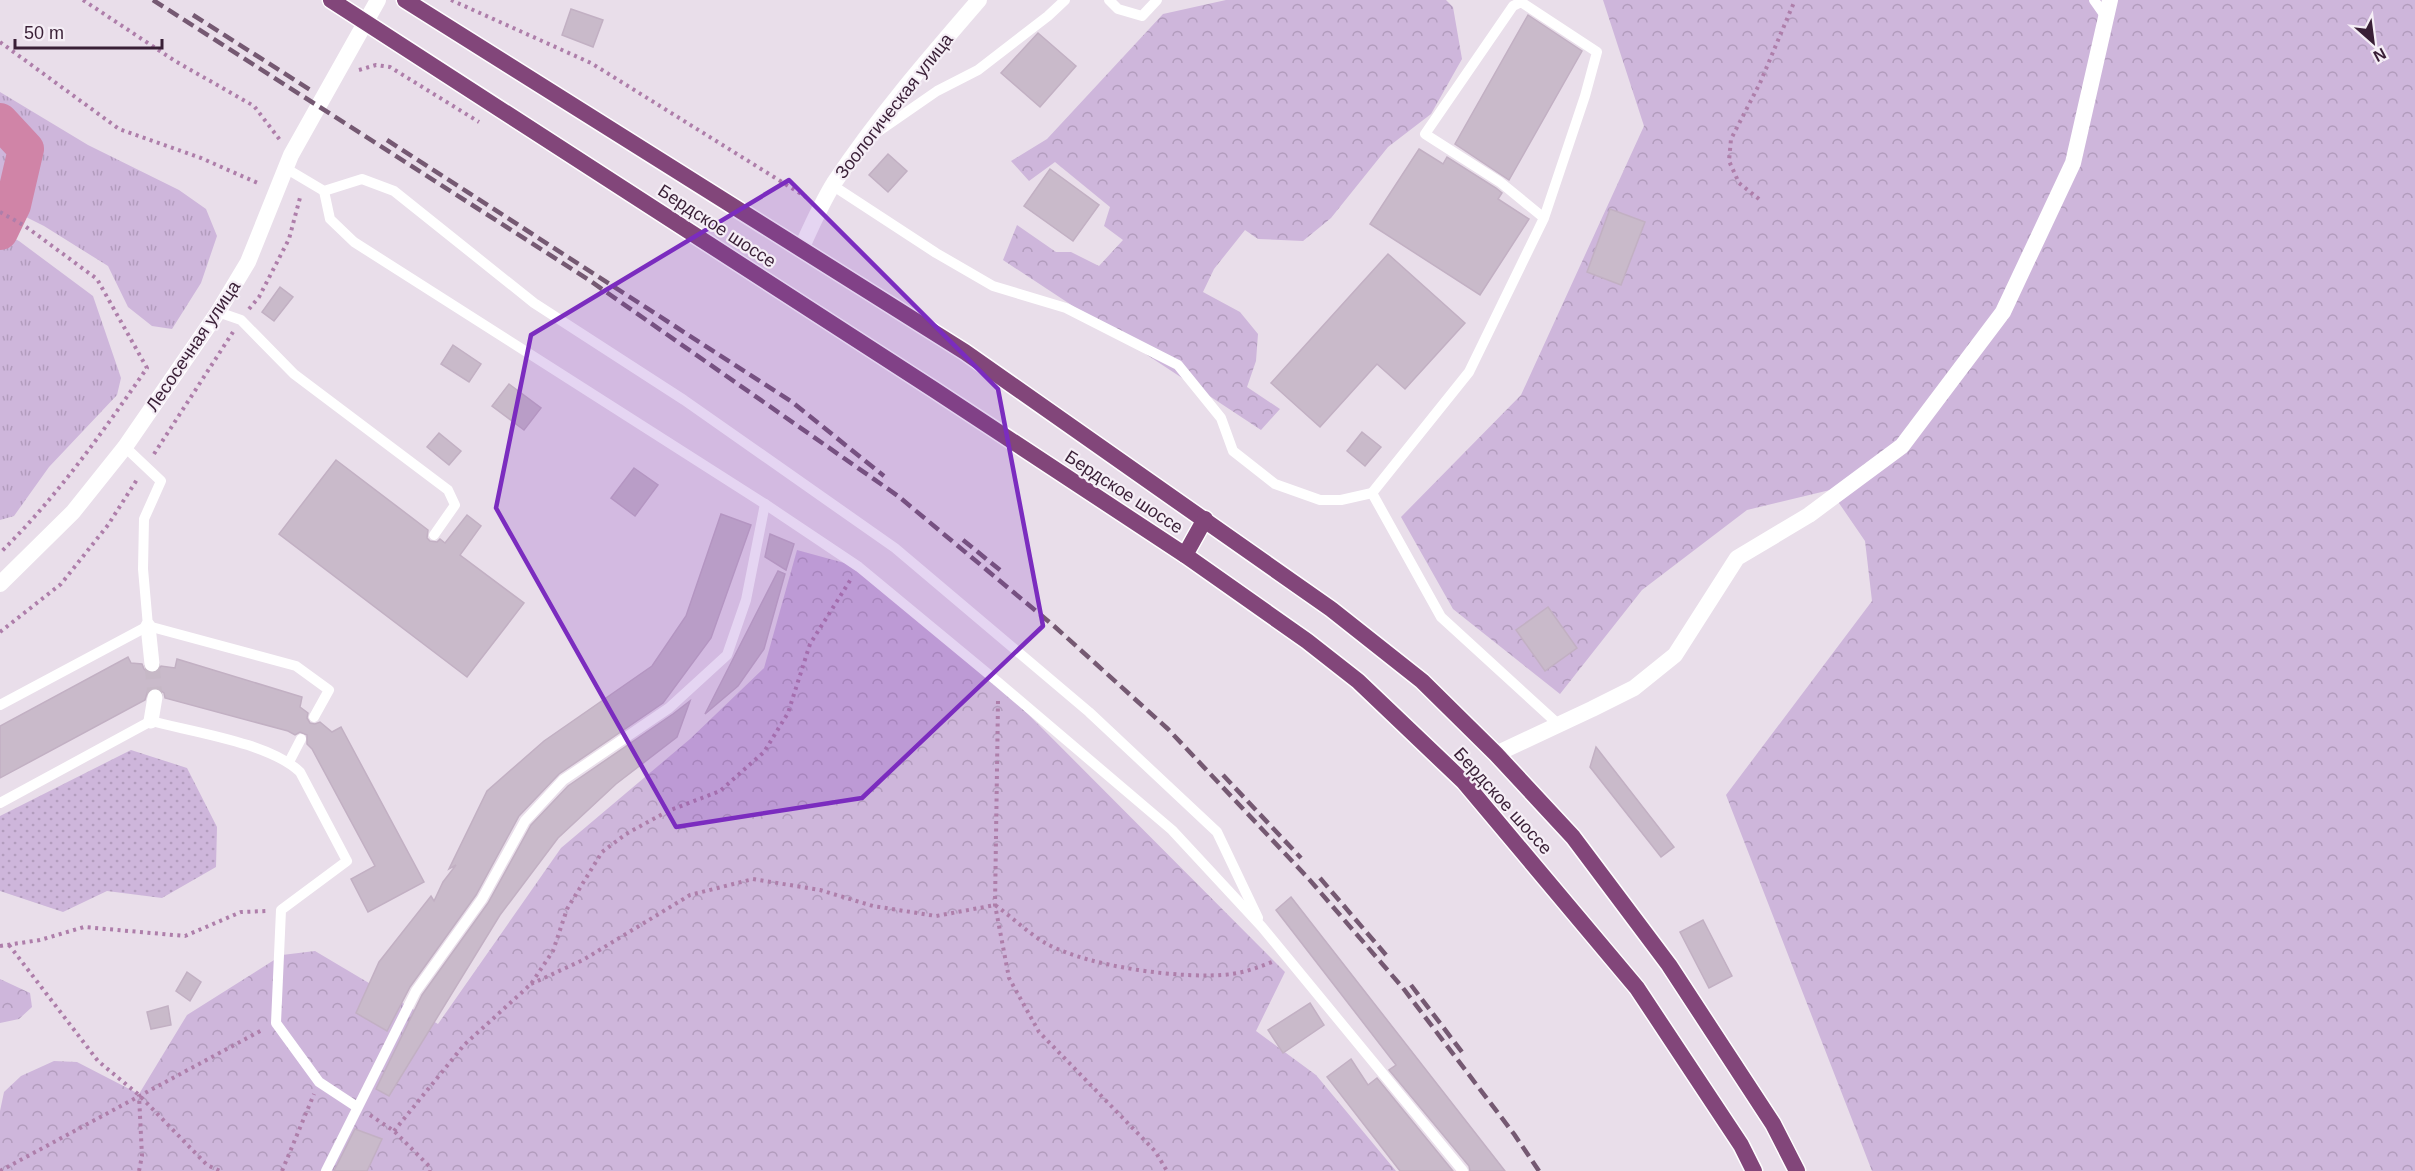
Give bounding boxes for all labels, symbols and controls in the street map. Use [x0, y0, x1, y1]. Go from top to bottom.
scale bar [15, 12, 162, 50]
north arrow [2343, 12, 2403, 72]
text: 50 m [24, 23, 64, 43]
street label: Зоологическая улица [831, 29, 958, 183]
text: N [2371, 45, 2389, 65]
street label: Бердское шоссе [654, 180, 780, 272]
street label: Лесосечная улица [142, 276, 245, 415]
street label: Бердское шоссе [1061, 446, 1187, 538]
street label: Бердское шоссе [1450, 744, 1556, 858]

